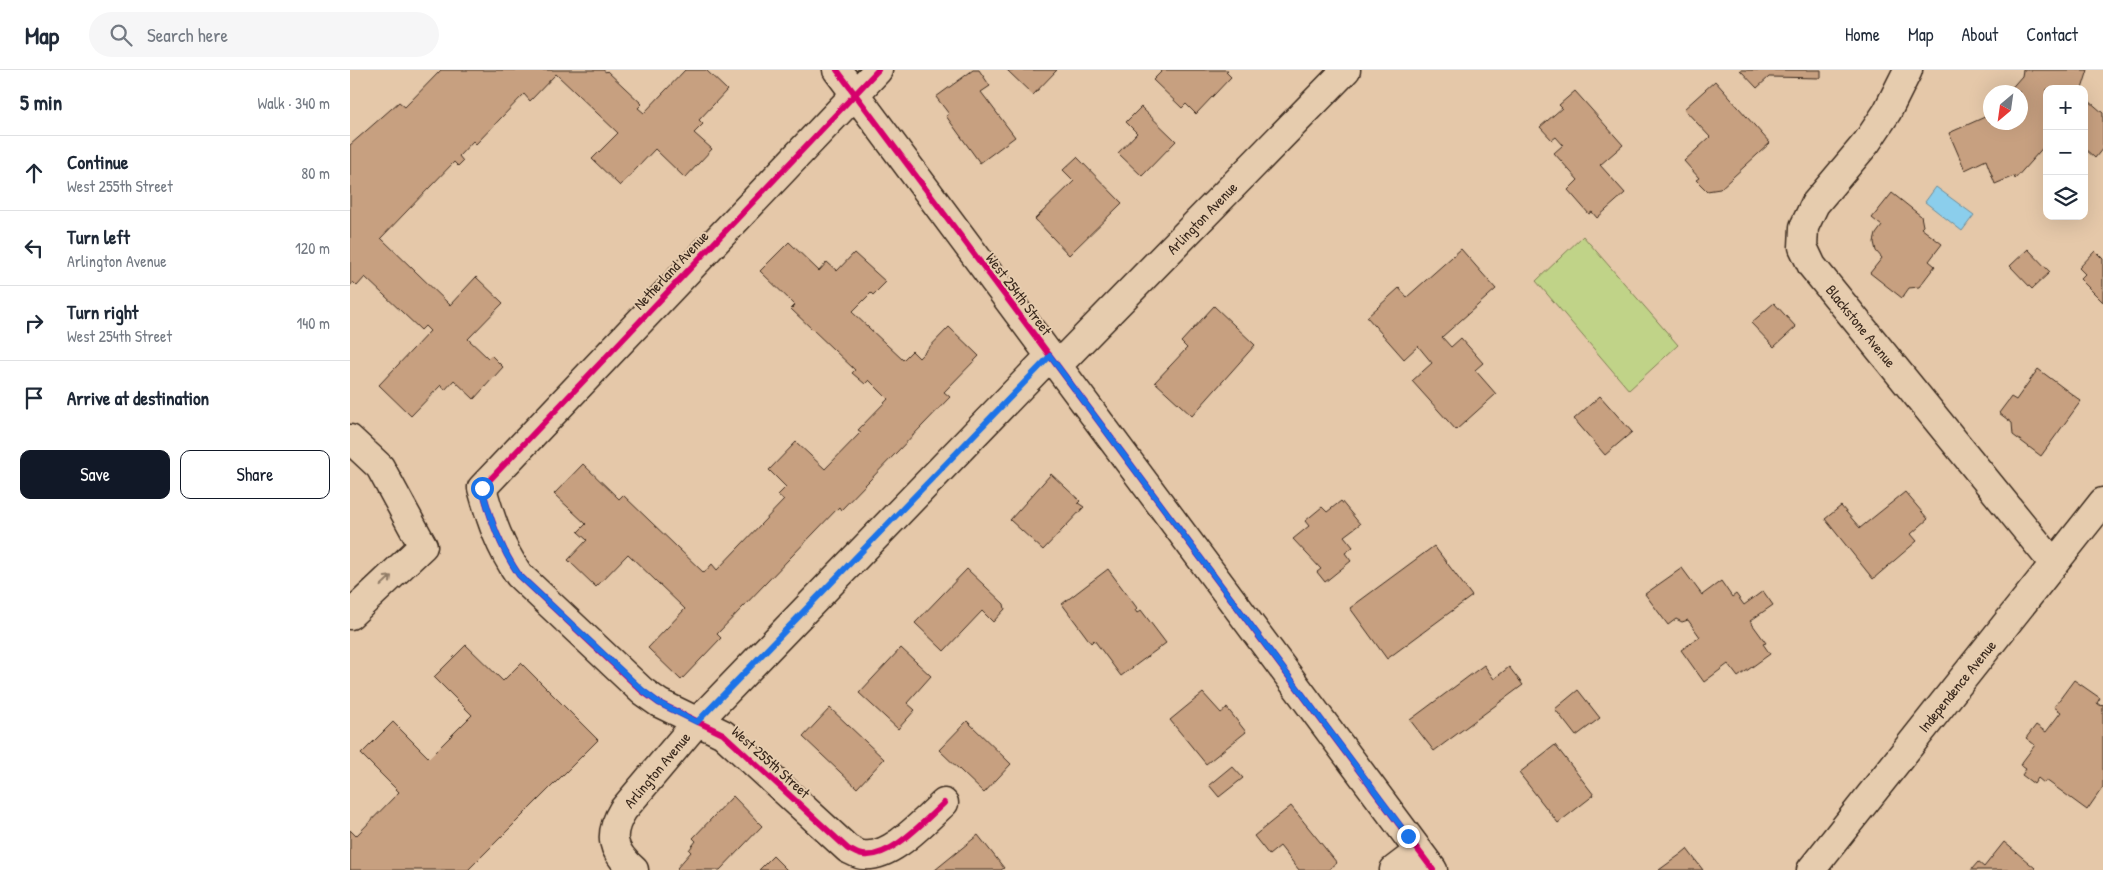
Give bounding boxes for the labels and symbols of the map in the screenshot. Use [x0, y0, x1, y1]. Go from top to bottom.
north arrow [1983, 85, 2028, 130]
street label: Arlington Avenue [1162, 177, 1242, 259]
street label: Netherland Avenue [629, 226, 713, 314]
street label: West 254th Street [981, 248, 1058, 340]
street label: Blackstone Avenue [1821, 280, 1901, 372]
route start [471, 477, 494, 500]
one-way arrow [379, 575, 392, 587]
street label: Independence Avenue [1913, 635, 2001, 737]
street label: West 255th Street [727, 721, 815, 804]
street label: Arlington Avenue [619, 727, 695, 813]
route end [1397, 825, 1420, 848]

